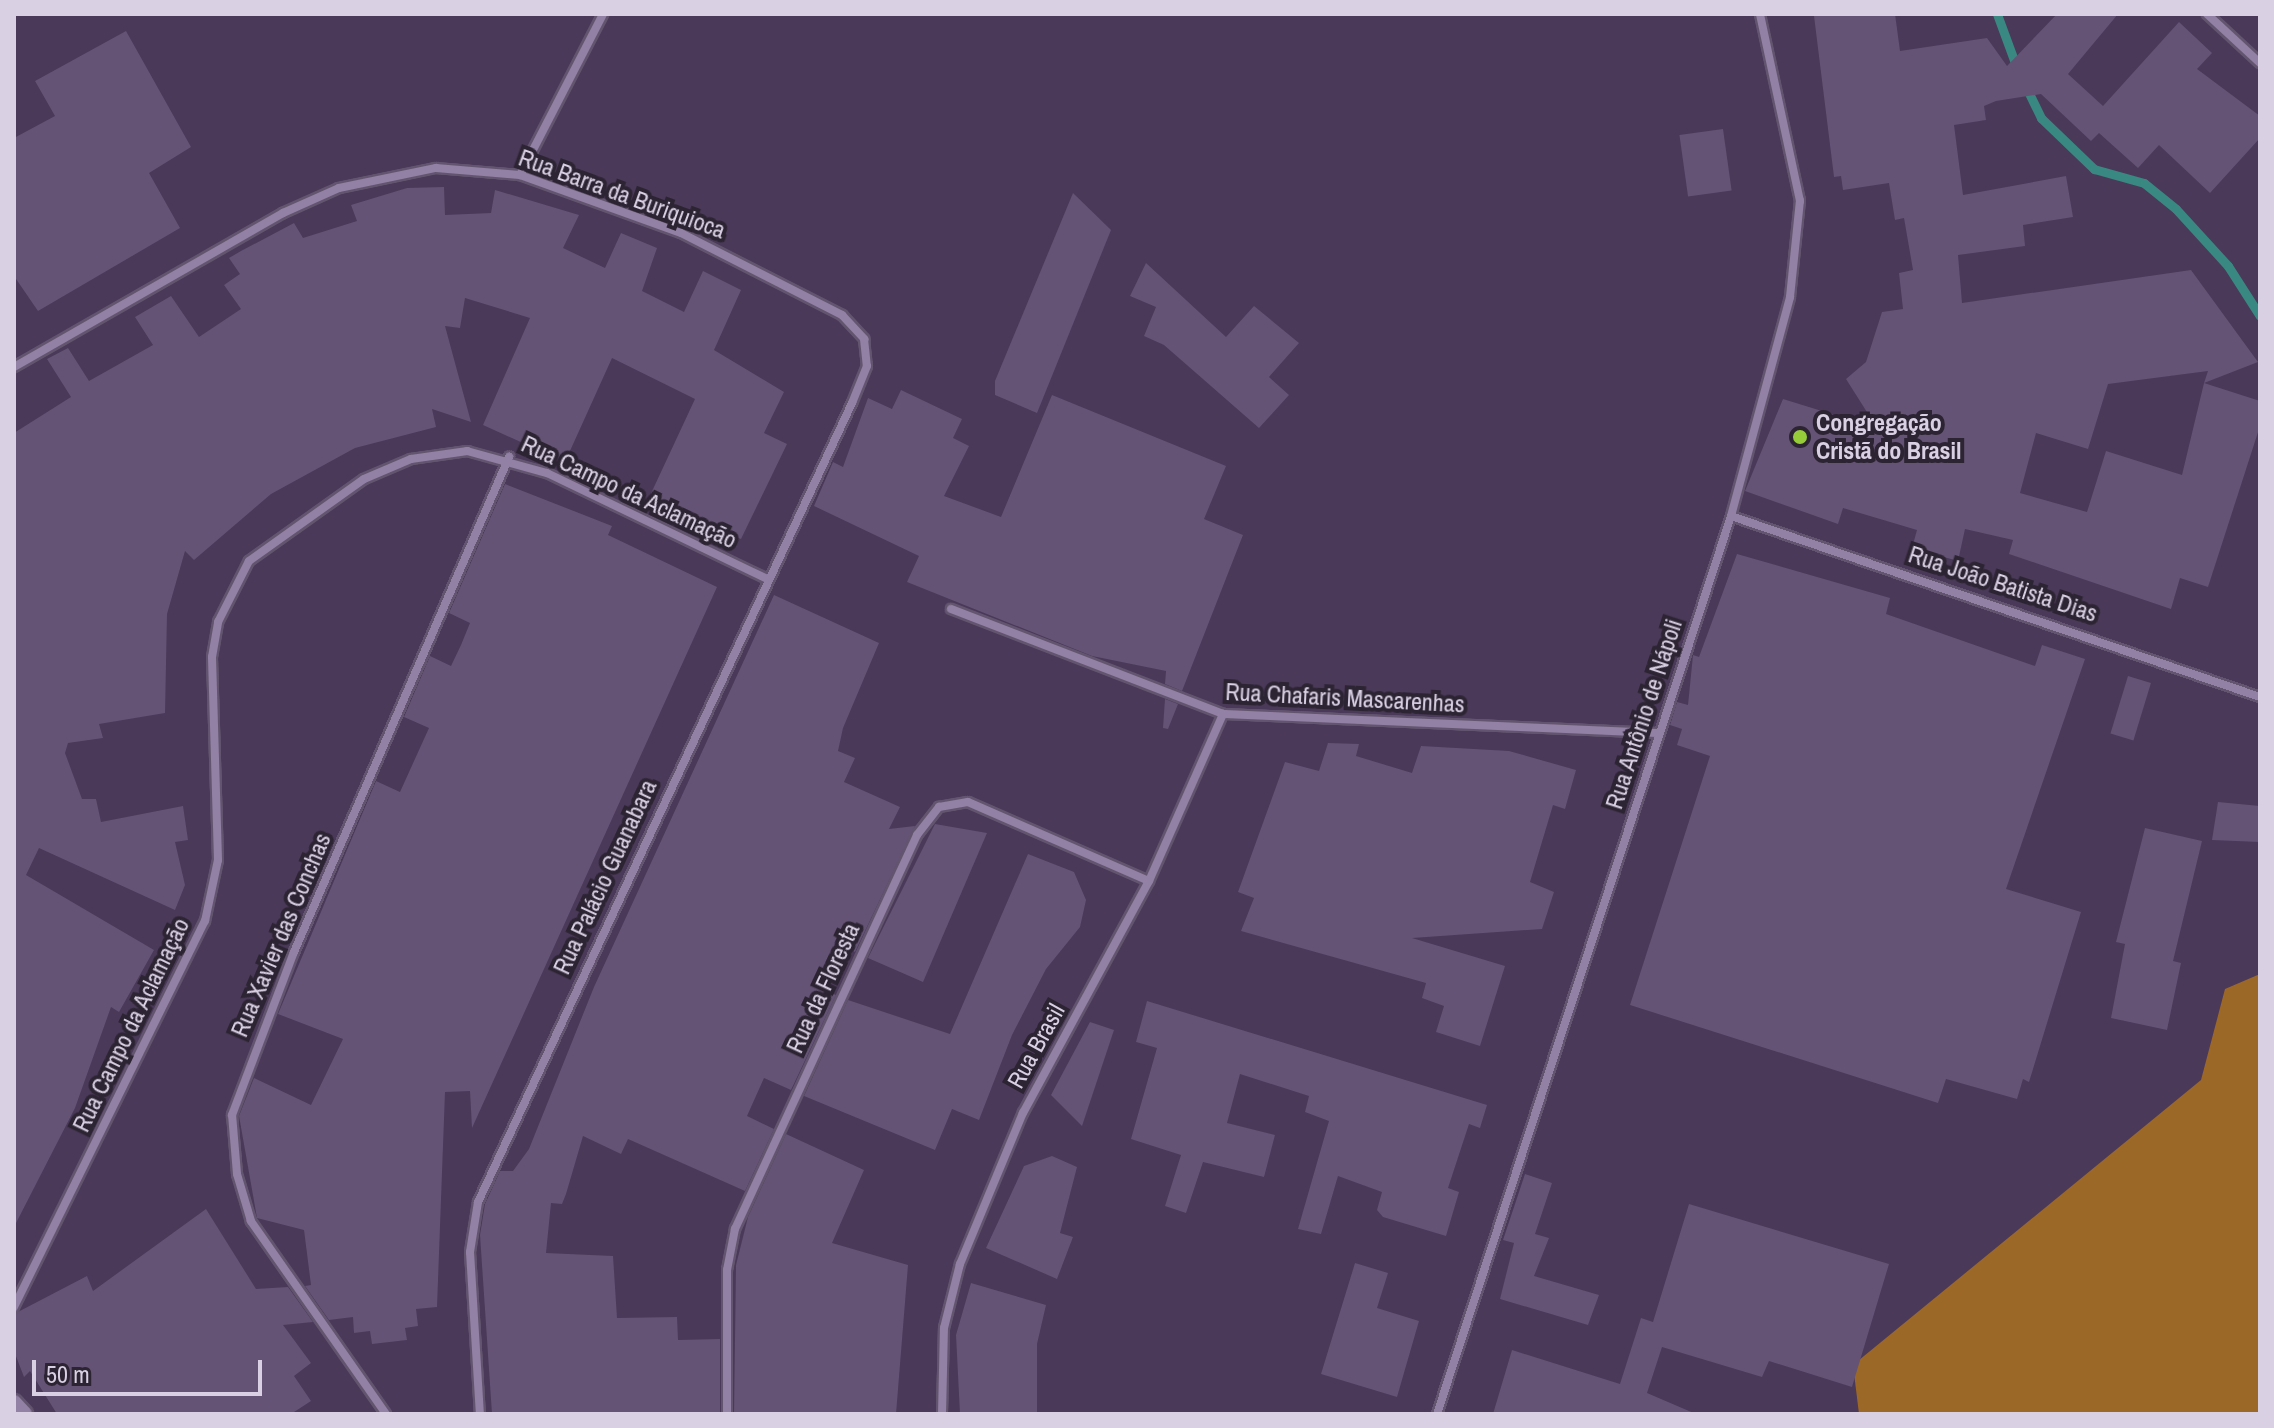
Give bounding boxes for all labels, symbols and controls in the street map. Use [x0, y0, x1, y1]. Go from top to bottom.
street label: Rua Barra da Buriquioca [515, 143, 729, 245]
place label: Congregação Cristã do Brasil [1816, 409, 1961, 465]
marker: Congregação Cristã do Brasil [1791, 428, 1809, 446]
street label: Rua Campo da Aclamação [516, 429, 742, 555]
street label: Rua João Batista Dias [1905, 540, 2101, 628]
street label: Rua Antônio de Nápoli [1600, 615, 1688, 813]
street label: Rua Chafaris Mascarenhas [1225, 677, 1465, 719]
street label: Rua Palácio Guanabara [547, 775, 663, 979]
street label: Rua Xavier das Conchas [225, 829, 337, 1041]
street label: Rua Campo da Aclamação [67, 913, 195, 1137]
street label: Rua da Floresta [780, 918, 866, 1058]
street label: Rua Brasil [1001, 999, 1071, 1093]
scale bar [36, 1344, 266, 1394]
text: 50 m [46, 1358, 90, 1390]

